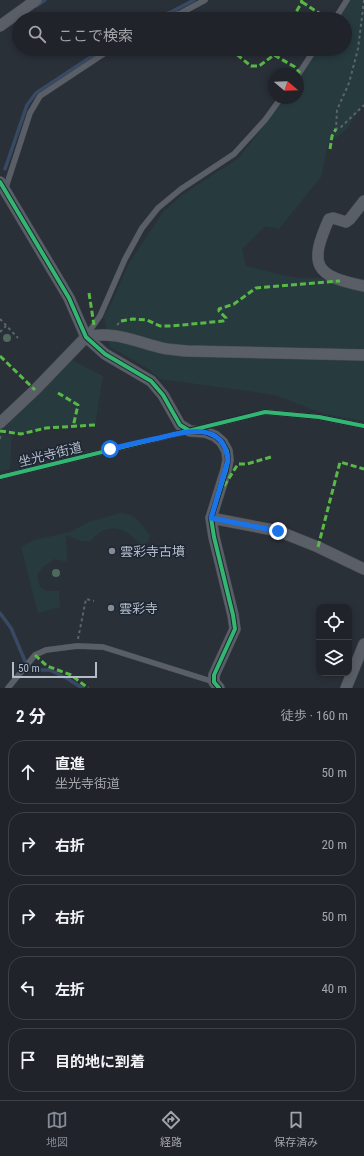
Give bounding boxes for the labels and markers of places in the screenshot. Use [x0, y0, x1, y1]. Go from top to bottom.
place label: 雲彩寺古墳 [120, 544, 185, 559]
marker: 雲彩寺古墳 [107, 546, 117, 556]
place label: 雲彩寺 [119, 601, 158, 616]
marker: 雲彩寺 [106, 603, 116, 613]

